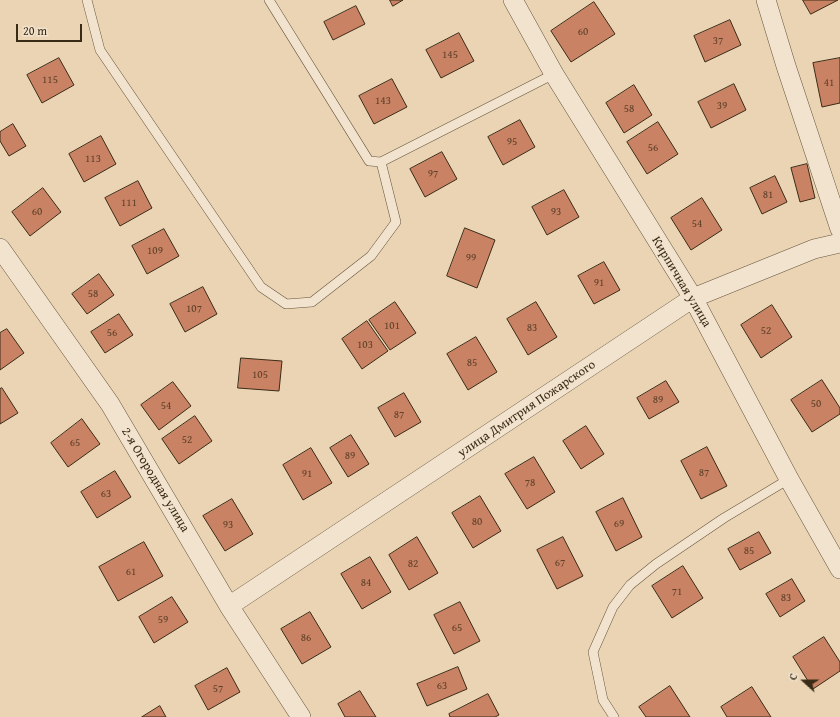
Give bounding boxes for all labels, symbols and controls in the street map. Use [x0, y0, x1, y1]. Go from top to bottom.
scale bar [18, 16, 84, 42]
text: 20 m [23, 22, 47, 39]
house number: 60 [578, 25, 588, 39]
house number: 37 [713, 34, 723, 48]
house number: 145 [442, 48, 458, 62]
house number: 115 [42, 73, 58, 87]
house number: 41 [824, 76, 834, 90]
house number: 143 [375, 94, 391, 108]
house number: 39 [717, 99, 727, 113]
house number: 58 [624, 102, 634, 116]
house number: 95 [507, 135, 517, 149]
house number: 56 [648, 141, 658, 155]
house number: 113 [85, 152, 101, 166]
house number: 97 [428, 167, 438, 181]
house number: 81 [763, 188, 773, 202]
house number: 111 [121, 196, 137, 210]
house number: 60 [32, 205, 42, 219]
house number: 93 [551, 205, 561, 219]
house number: 54 [692, 217, 702, 231]
street label: Кирпичная улица [648, 234, 714, 330]
house number: 109 [147, 244, 163, 258]
house number: 99 [466, 251, 476, 265]
house number: 91 [594, 276, 604, 290]
house number: 58 [88, 287, 98, 301]
house number: 107 [186, 302, 202, 316]
house number: 101 [384, 319, 400, 333]
house number: 83 [527, 321, 537, 335]
house number: 52 [761, 324, 771, 338]
house number: 56 [107, 326, 117, 340]
house number: 103 [357, 338, 373, 352]
house number: 85 [467, 356, 477, 370]
street label: улица Дмитрия Пожарского [455, 357, 599, 461]
house number: 105 [252, 368, 268, 382]
house number: 89 [653, 393, 663, 407]
house number: 50 [811, 397, 821, 411]
house number: 54 [161, 399, 171, 413]
house number: 87 [394, 408, 404, 422]
street label: 2-я Огородная улица [118, 425, 192, 535]
house number: 52 [182, 433, 192, 447]
house number: 65 [70, 436, 80, 450]
house number: 89 [345, 449, 355, 463]
house number: 87 [699, 466, 709, 480]
house number: 91 [302, 467, 312, 481]
house number: 78 [525, 476, 535, 490]
house number: 63 [101, 487, 111, 501]
house number: 80 [472, 515, 482, 529]
house number: 69 [614, 517, 624, 531]
house number: 93 [223, 518, 233, 532]
house number: 85 [744, 544, 754, 558]
house number: 67 [555, 556, 565, 570]
house number: 82 [408, 557, 418, 571]
house number: 61 [126, 565, 136, 579]
house number: 84 [361, 576, 371, 590]
house number: 71 [672, 585, 682, 599]
house number: 83 [781, 591, 791, 605]
house number: 59 [158, 613, 168, 627]
house number: 65 [452, 621, 462, 635]
house number: 86 [301, 631, 311, 645]
north arrow [784, 661, 824, 701]
text: С [784, 671, 801, 682]
house number: 63 [437, 679, 447, 693]
house number: 57 [213, 682, 223, 696]

